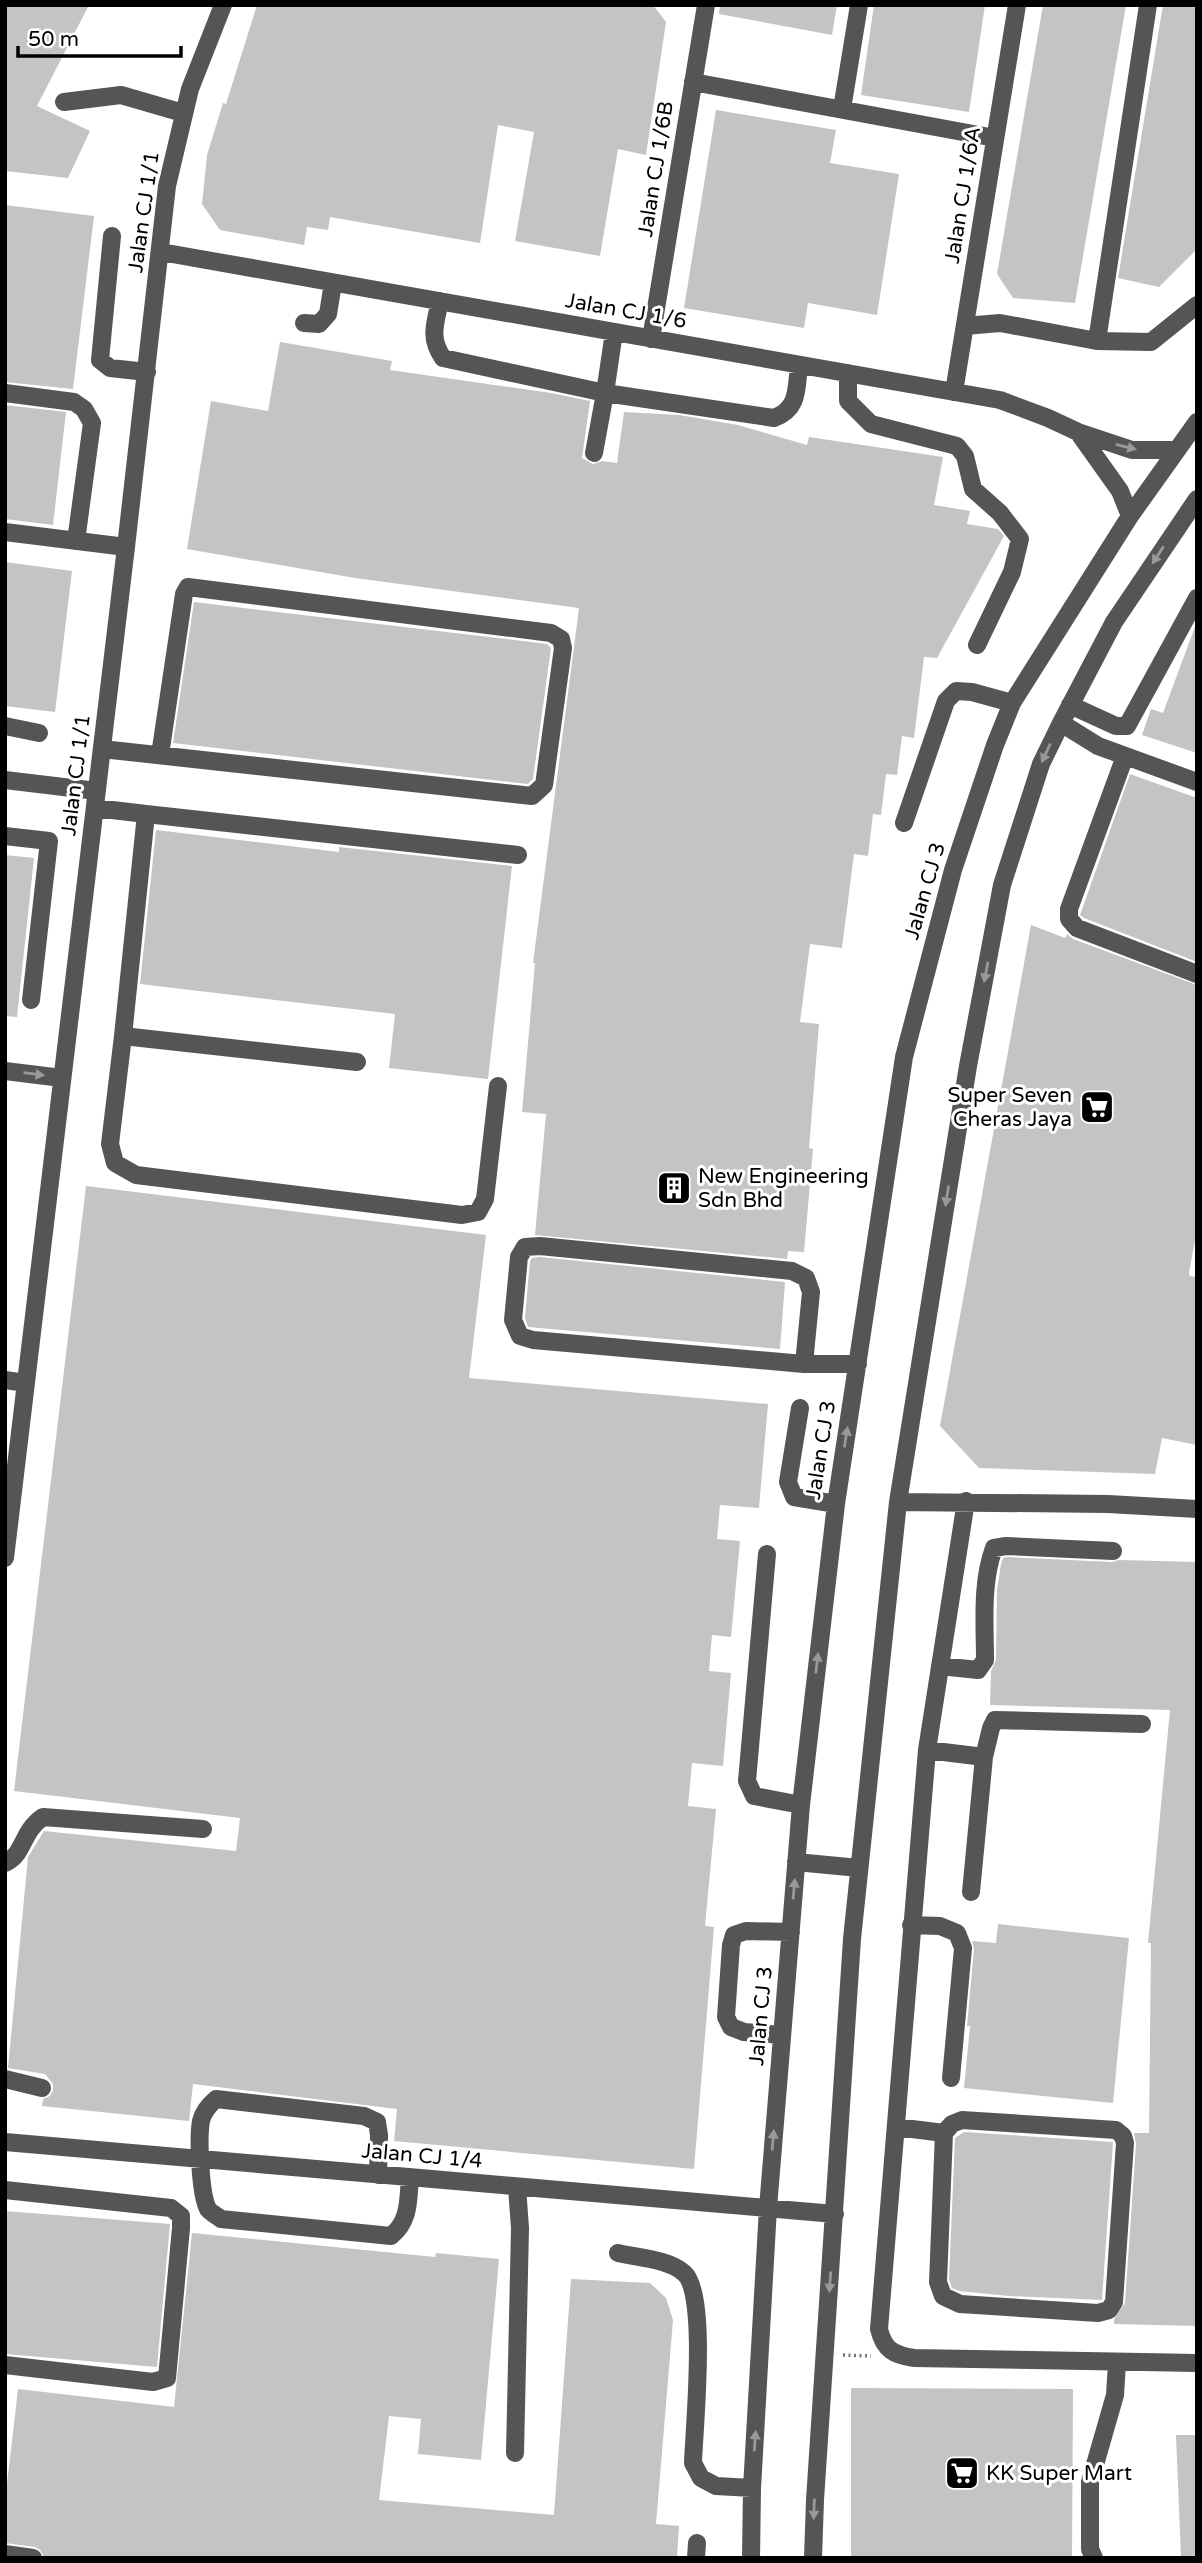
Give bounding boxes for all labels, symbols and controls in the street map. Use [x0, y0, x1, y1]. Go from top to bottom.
scale bar [18, 14, 180, 58]
text: 50 m [28, 27, 79, 52]
street label: Jalan CJ 1/6B [633, 99, 679, 239]
street label: Jalan CJ 1/6A [940, 125, 986, 265]
street label: Jalan CJ 1/1 [123, 150, 165, 274]
street label: Jalan CJ 1/6 [564, 288, 688, 334]
one-way arrow [1115, 442, 1137, 453]
one-way arrow [1151, 546, 1165, 564]
street label: Jalan CJ 1/1 [56, 713, 96, 837]
one-way arrow [1040, 743, 1052, 763]
street label: Jalan CJ 3 [899, 840, 951, 942]
one-way arrow [980, 961, 991, 983]
one-way arrow [23, 1069, 45, 1080]
place label: Super Seven Cheras Jaya [947, 1083, 1072, 1132]
supermarket icon: Super Seven Cheras Jaya [1078, 1088, 1116, 1126]
place label: New Engineering Sdn Bhd [698, 1164, 869, 1213]
building icon: New Engineering Sdn Bhd [655, 1169, 693, 1207]
one-way arrow [941, 1185, 952, 1207]
street label: Jalan CJ 3 [801, 1399, 841, 1501]
one-way arrow [841, 1426, 852, 1448]
one-way arrow [812, 1652, 823, 1674]
one-way arrow [789, 1878, 800, 1900]
street label: Jalan CJ 3 [744, 1965, 778, 2067]
one-way arrow [768, 2129, 779, 2151]
street label: Jalan CJ 1/4 [361, 2138, 483, 2174]
one-way arrow [824, 2272, 835, 2294]
one-way arrow [750, 2429, 761, 2451]
supermarket icon: KK Super Mart [943, 2454, 981, 2492]
place label: KK Super Mart [986, 2461, 1132, 2486]
one-way arrow [809, 2499, 820, 2521]

